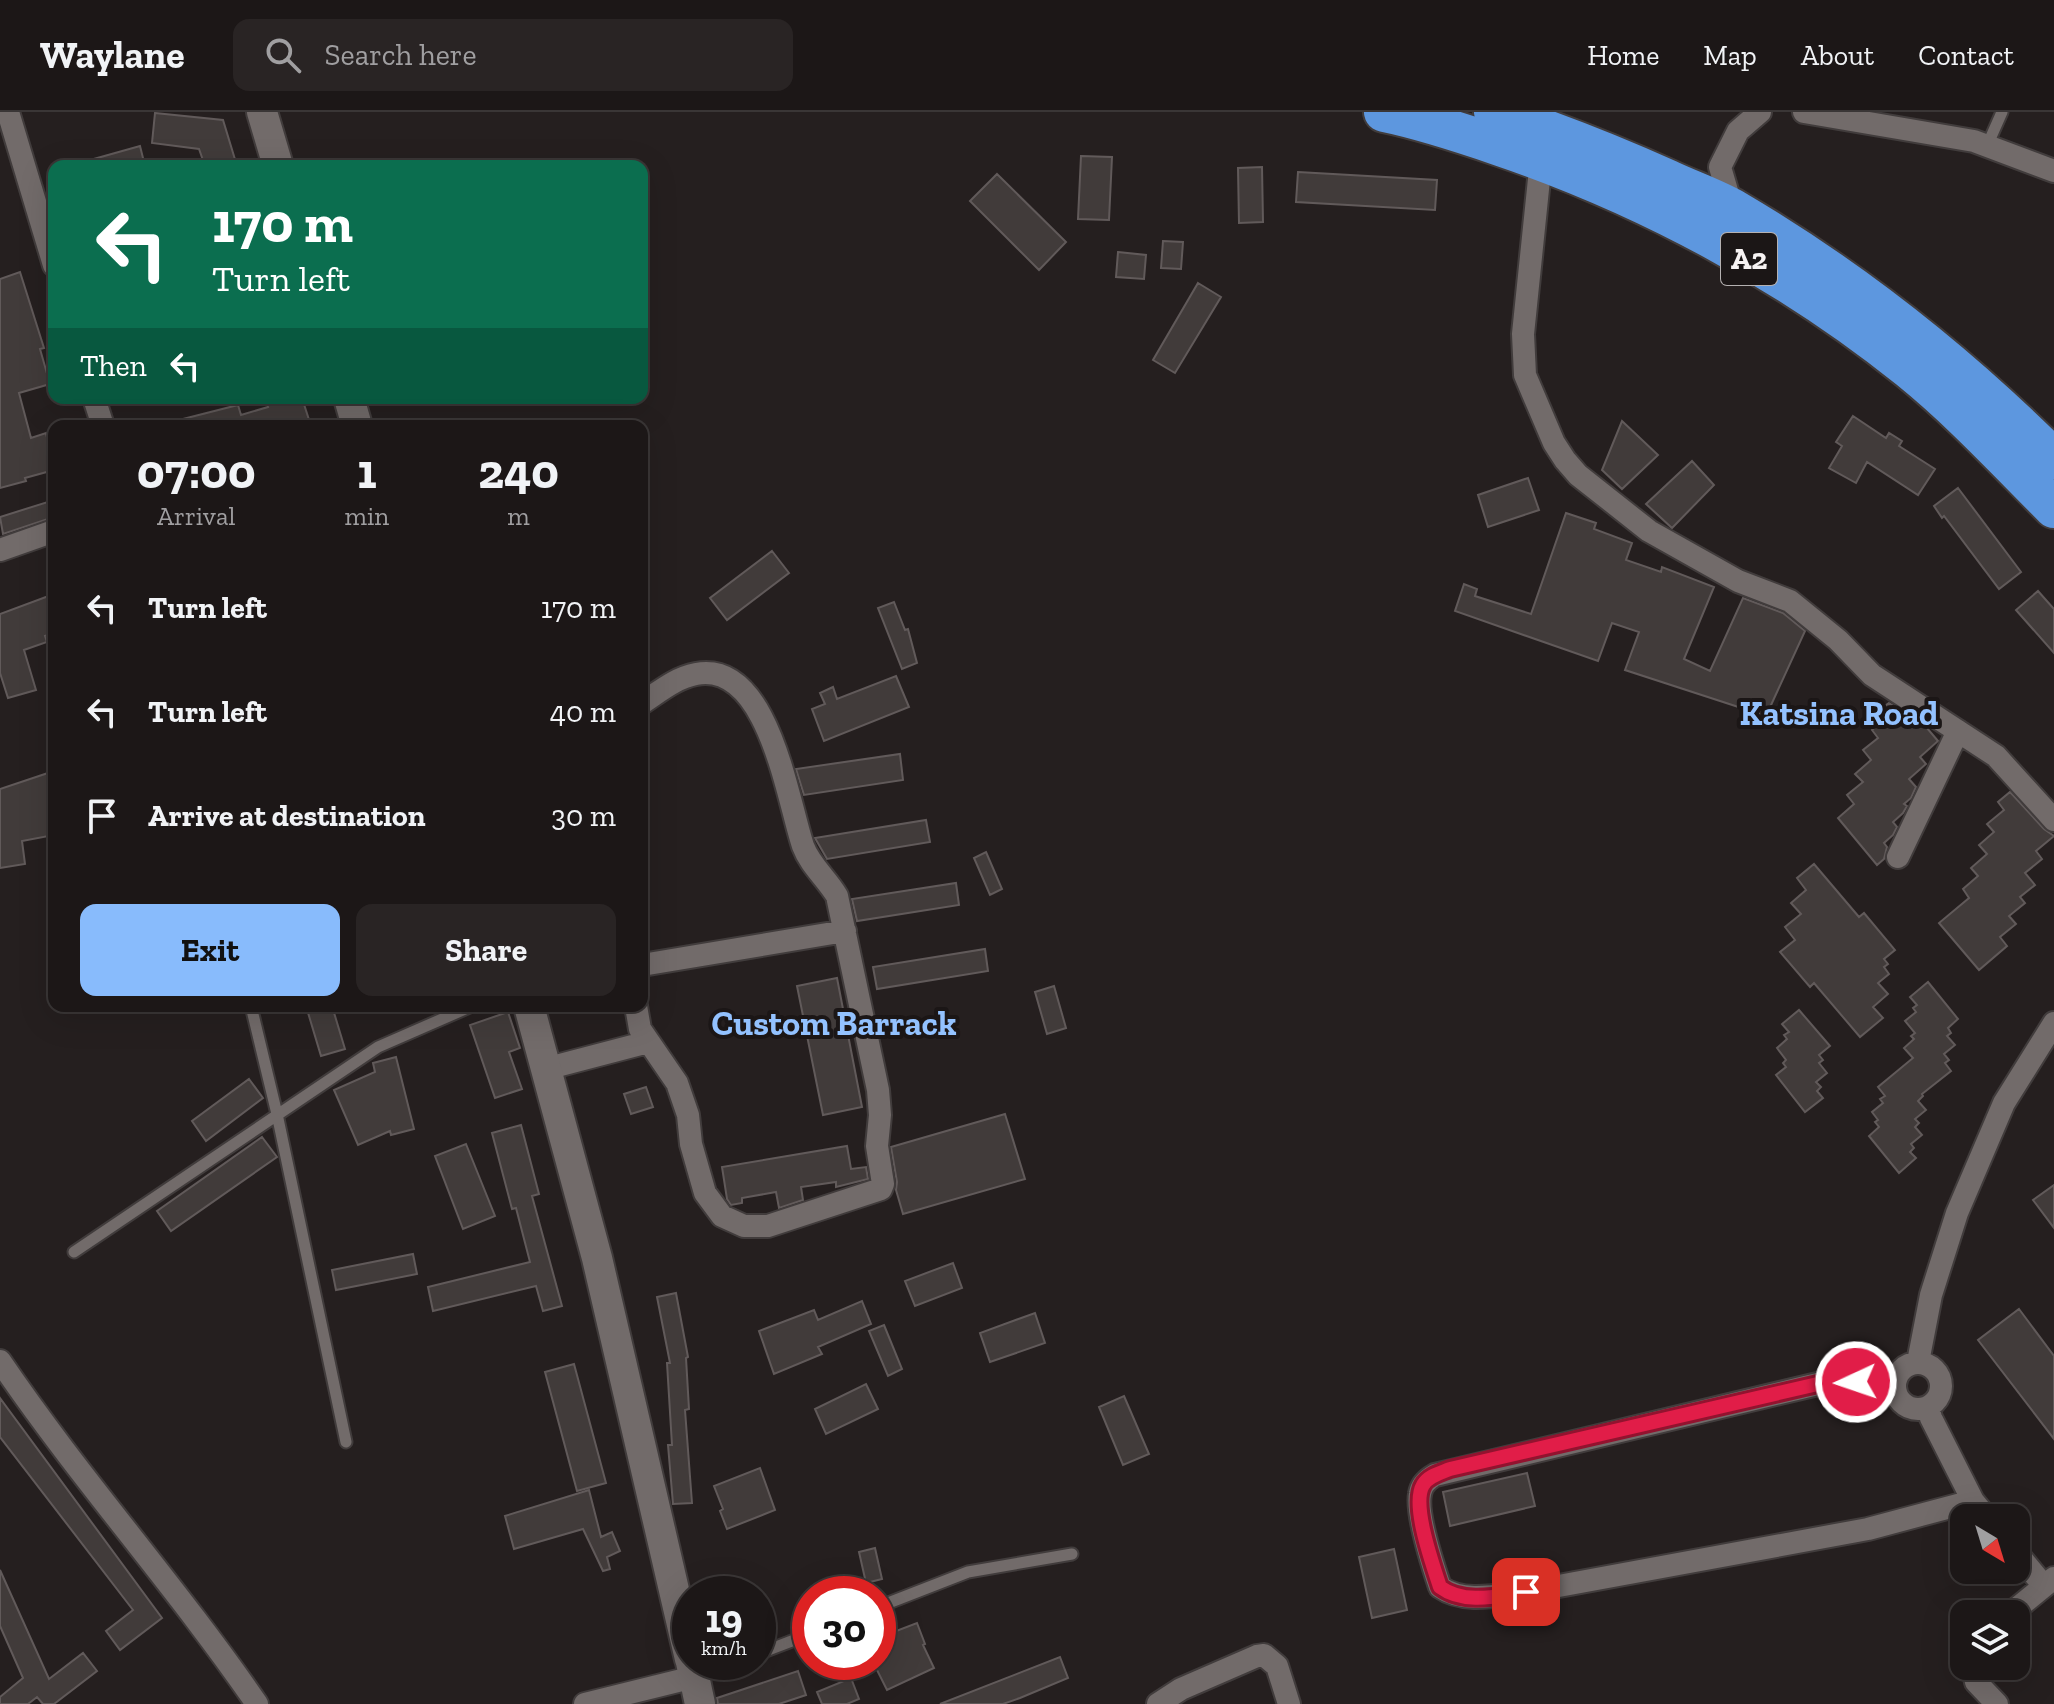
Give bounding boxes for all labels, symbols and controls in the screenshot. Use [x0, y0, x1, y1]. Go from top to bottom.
search box [233, 19, 793, 91]
text: Waylane [40, 32, 185, 78]
icon: search [261, 33, 305, 77]
text: Search here [325, 37, 477, 73]
text: Home [1587, 39, 1659, 72]
text: Map [1703, 39, 1757, 72]
text: About [1801, 39, 1874, 72]
text: Contact [1918, 39, 2014, 72]
text: 170 m [212, 189, 353, 256]
icon: left [80, 192, 184, 296]
road number: A2 [1721, 233, 1777, 285]
text: Turn left [212, 257, 350, 300]
icon: left [163, 344, 207, 388]
text: Then [80, 348, 147, 384]
text: 07:00 [137, 443, 256, 500]
text: 1 [357, 443, 377, 500]
text: 240 [478, 443, 559, 500]
text: Arrival [157, 500, 235, 532]
text: min [345, 500, 389, 532]
text: m [507, 500, 530, 532]
icon: left [80, 586, 124, 630]
text: Turn left [148, 590, 267, 626]
text: 170 m [541, 590, 616, 626]
icon: left [80, 690, 124, 734]
district label: Katsina Road [1740, 693, 1938, 734]
text: Turn left [148, 694, 267, 730]
text: 40 m [550, 694, 616, 730]
icon: arrive [80, 794, 124, 838]
text: Arrive at destination [148, 798, 425, 834]
text: 30 m [551, 798, 616, 834]
button: Exit [80, 904, 340, 996]
button: Share [356, 904, 616, 996]
district label: Custom Barrack [711, 1003, 957, 1044]
position arrow [1814, 1340, 1898, 1424]
north arrow [1950, 1504, 2030, 1584]
map controls [1950, 1504, 2030, 1680]
pin [1492, 1558, 1560, 1626]
icon: arrive [1504, 1570, 1548, 1614]
speed limit sign: 30 [792, 1576, 896, 1680]
text: 19 [705, 1594, 743, 1642]
button: layers [1950, 1600, 2030, 1680]
text: km/h [701, 1636, 747, 1660]

